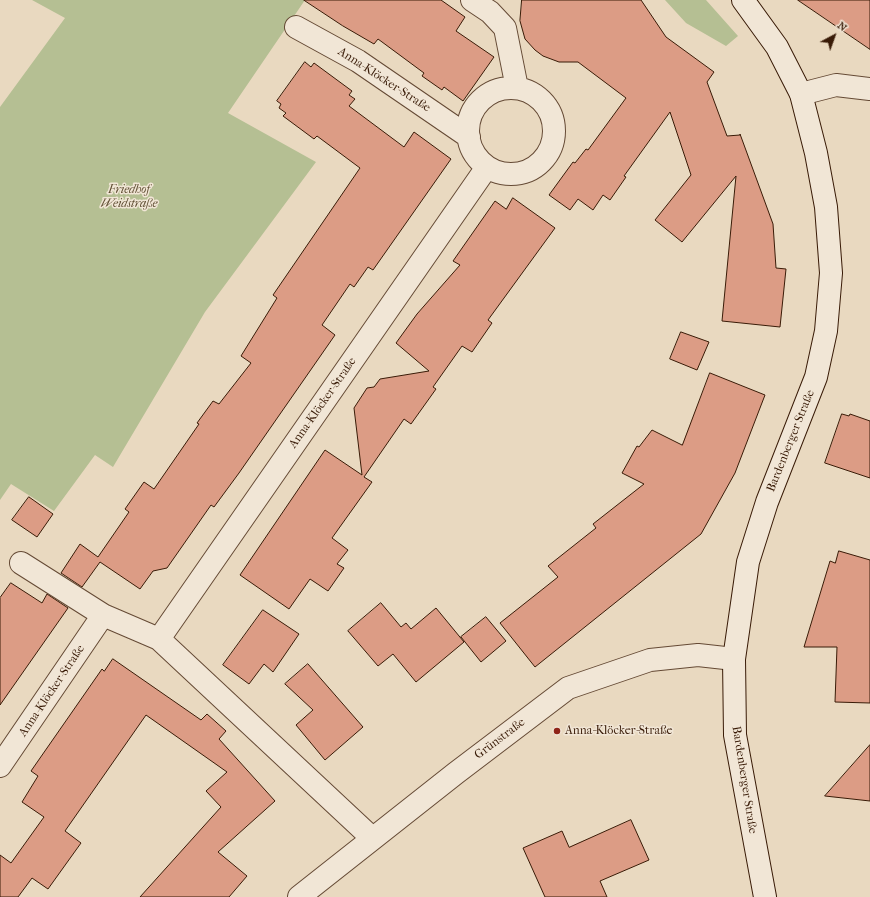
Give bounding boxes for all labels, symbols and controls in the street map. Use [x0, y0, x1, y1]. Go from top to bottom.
north arrow [814, 16, 854, 56]
text: N [835, 19, 850, 34]
street label: Anna-Klöcker-Straße [335, 45, 433, 115]
park label: Friedhof Weidstraße [101, 183, 157, 211]
street label: Anna-Klöcker-Straße [286, 355, 360, 451]
street label: Bardenberger Straße [764, 388, 818, 494]
street label: Anna-Klöcker-Straße [16, 642, 88, 740]
street label: Grünstraße [472, 715, 528, 763]
place label: Anna-Klöcker-Straße [565, 724, 672, 738]
street label: Bardenberger Straße [728, 725, 760, 835]
marker: Anna-Klöcker-Straße [552, 726, 562, 736]

